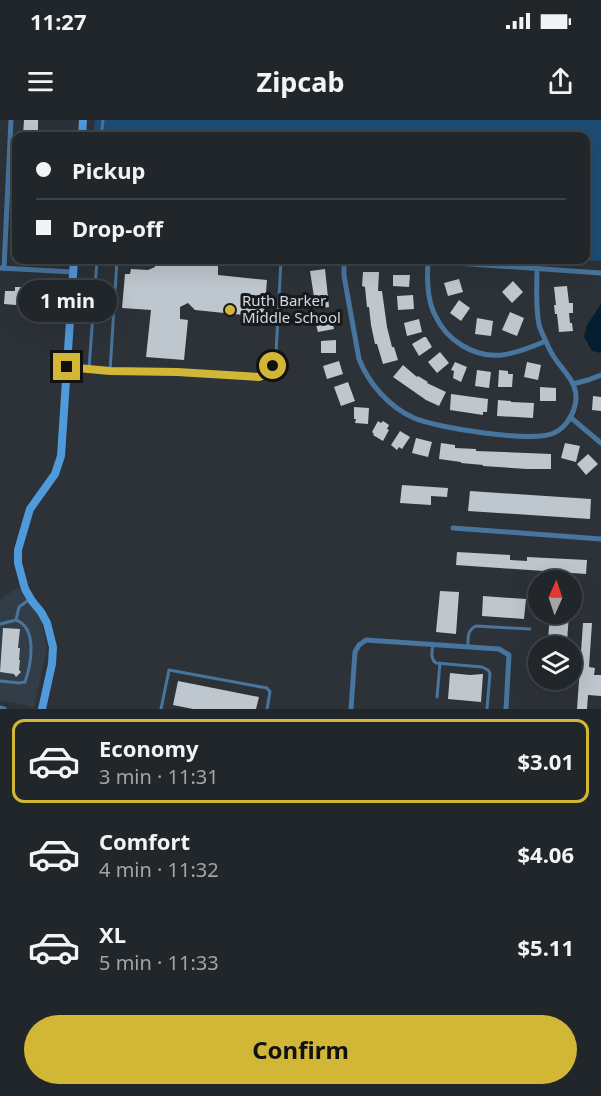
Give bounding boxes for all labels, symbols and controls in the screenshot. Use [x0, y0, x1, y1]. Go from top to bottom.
text: 11:27 [30, 6, 87, 36]
text: Zipcab [257, 63, 344, 100]
icon: menu [24, 65, 57, 98]
icon: share [544, 65, 577, 98]
text: Pickup [72, 155, 145, 185]
text: Drop-off [72, 213, 163, 243]
callout: 1 min [17, 280, 116, 322]
text: 1 min [40, 287, 95, 314]
place label: Ruth Barker Middle School [242, 290, 341, 327]
marker: Ruth Barker Middle School [223, 303, 237, 317]
route start [259, 352, 286, 379]
route end [53, 353, 80, 380]
north arrow [528, 570, 582, 624]
map controls [528, 570, 582, 690]
button: layers [528, 636, 582, 690]
text: Economy [99, 733, 198, 763]
icon: car [27, 734, 81, 788]
text: $3.01 [517, 746, 574, 776]
text: 3 min · 11:31 [99, 763, 219, 790]
text: Comfort [99, 826, 190, 856]
icon: car [27, 827, 81, 881]
text: $4.06 [517, 839, 574, 869]
text: 4 min · 11:32 [99, 856, 219, 883]
text: XL [99, 919, 126, 949]
icon: car [27, 920, 81, 974]
text: $5.11 [517, 932, 574, 962]
text: 5 min · 11:33 [99, 949, 219, 976]
button: Confirm [24, 1015, 577, 1084]

